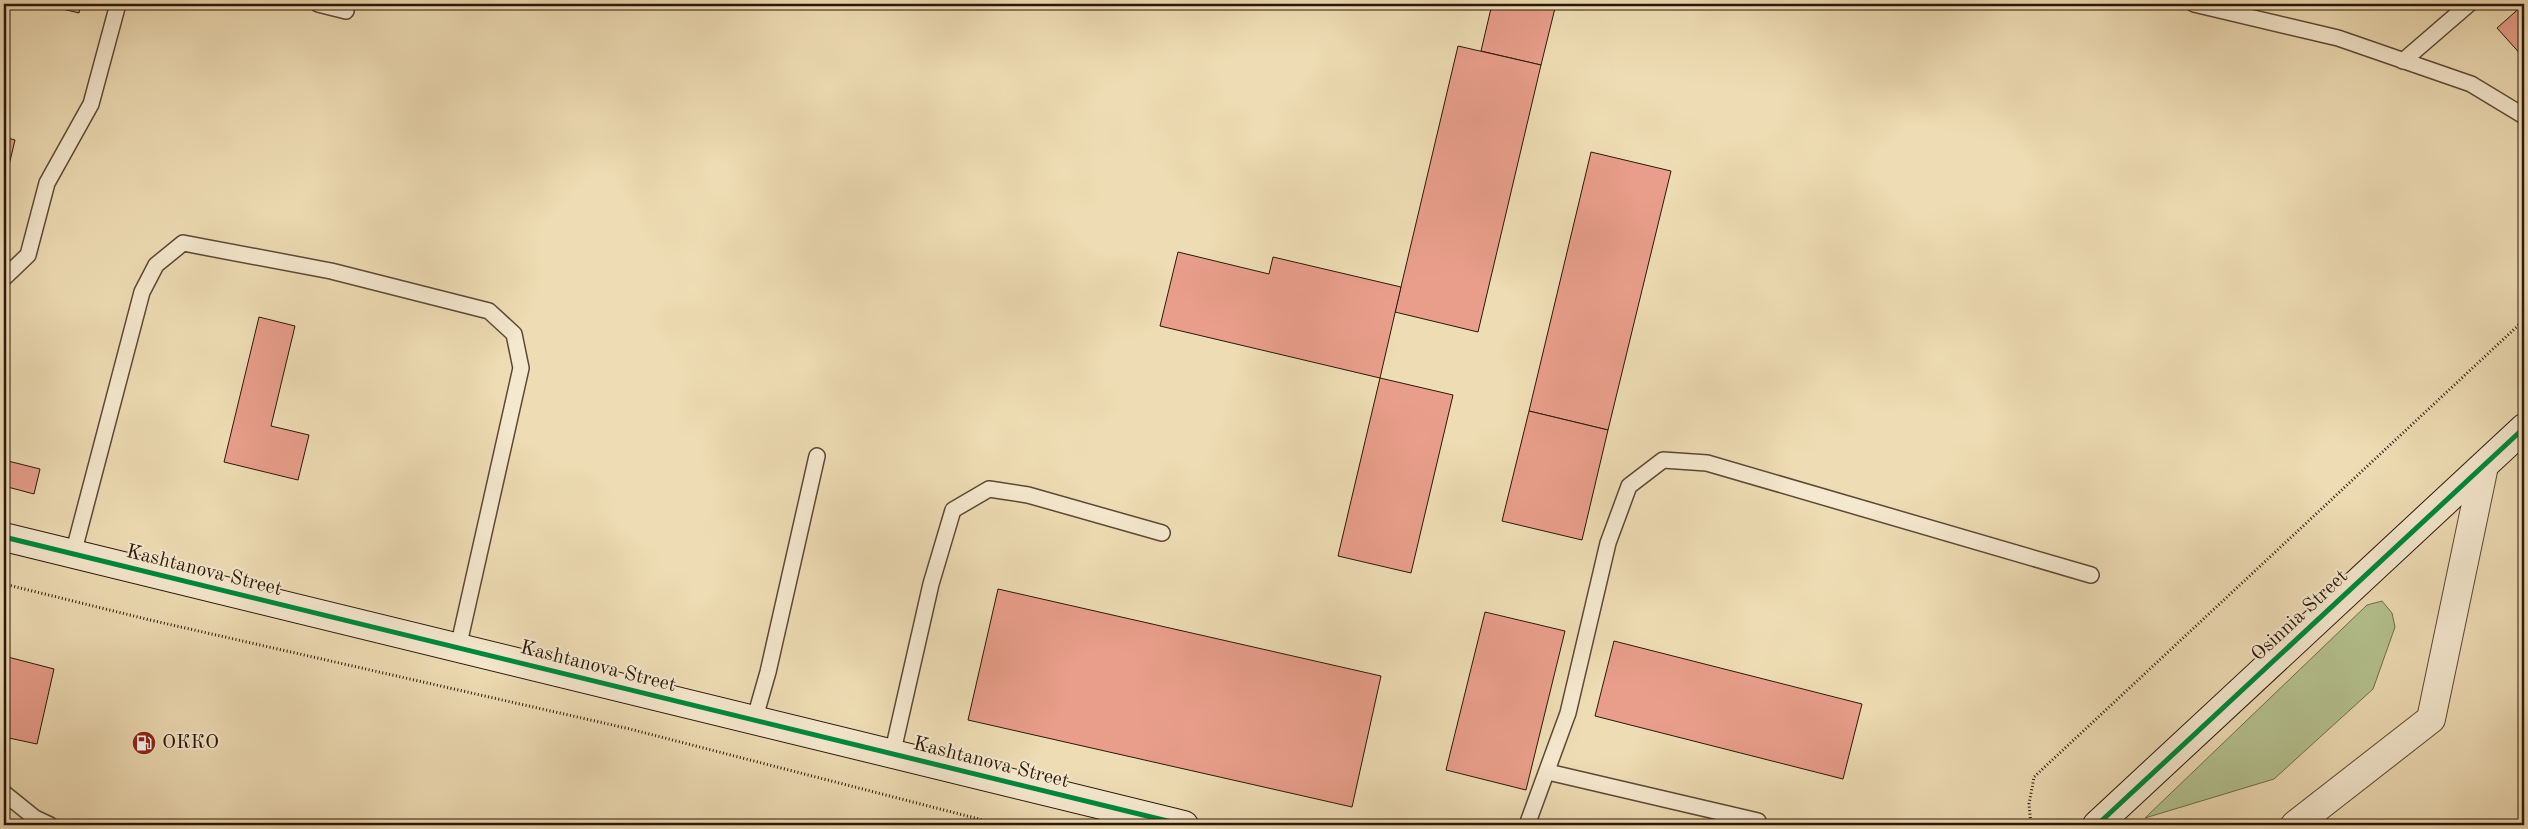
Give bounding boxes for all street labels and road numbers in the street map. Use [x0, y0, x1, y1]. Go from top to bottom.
street label: Kashtanova Street [124, 542, 284, 600]
street label: Osinnia Street [2248, 567, 2352, 665]
street label: Kashtanova Street [518, 638, 678, 696]
street label: Kashtanova Street [911, 734, 1071, 792]

